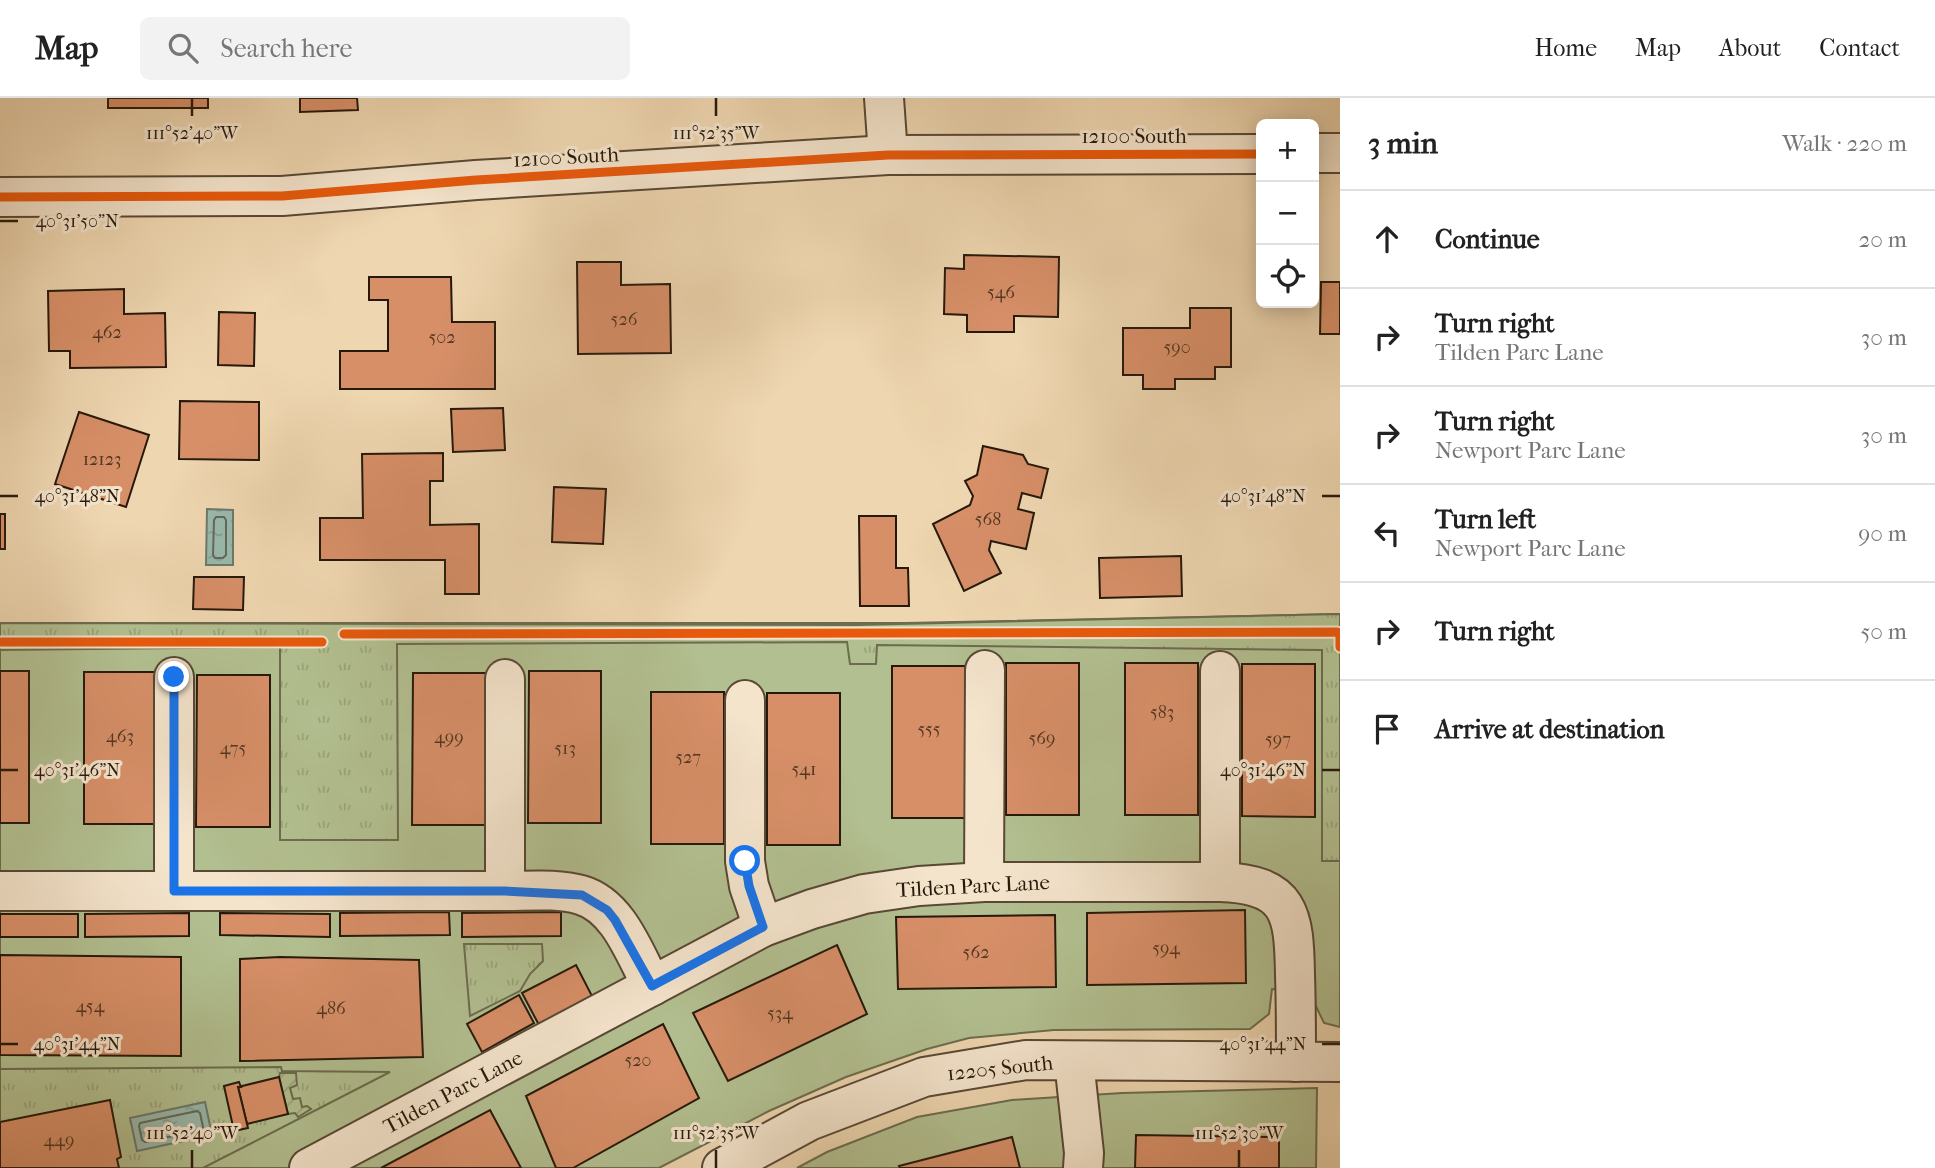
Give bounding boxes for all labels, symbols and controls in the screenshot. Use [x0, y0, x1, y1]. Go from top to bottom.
search box [140, 17, 630, 80]
text: Map [35, 29, 98, 68]
icon: search [164, 29, 202, 67]
text: Search here [220, 33, 352, 64]
text: Home [1535, 34, 1597, 62]
text: Map [1635, 34, 1681, 62]
text: About [1719, 34, 1781, 62]
text: Contact [1819, 34, 1900, 62]
map controls [1256, 119, 1319, 308]
button: + [1256, 119, 1319, 182]
text: 111°52'40"W [146, 123, 239, 144]
text: 111°52'35"W [673, 123, 761, 144]
street label: 12100 South [1081, 124, 1187, 148]
text: 3 min [1368, 126, 1438, 161]
text: Walk · 220 m [1782, 130, 1907, 157]
street label: 12100 South [513, 142, 620, 172]
button: − [1256, 182, 1319, 245]
text: 40°31'50"N [35, 211, 119, 232]
icon: ahead [1368, 220, 1406, 258]
text: Continue [1435, 224, 1540, 255]
text: 20 m [1858, 226, 1907, 253]
button: locate [1256, 245, 1319, 308]
house number: 546 [987, 282, 1015, 303]
text: Turn right [1435, 308, 1555, 339]
house number: 526 [611, 309, 638, 330]
icon: right [1368, 318, 1406, 356]
house number: 462 [92, 322, 122, 343]
text: 30 m [1861, 324, 1907, 351]
house number: 502 [429, 327, 455, 348]
house number: 590 [1163, 337, 1191, 358]
text: Tilden Parc Lane [1435, 339, 1604, 366]
text: Turn right [1435, 406, 1555, 437]
icon: right [1368, 416, 1406, 454]
text: 30 m [1861, 422, 1907, 449]
text: Newport Parc Lane [1435, 437, 1626, 464]
house number: 12123 [83, 449, 121, 470]
text: 40°31'48"N [34, 486, 120, 507]
text: 40°31'48"N [1220, 486, 1306, 507]
text: Turn left [1435, 504, 1536, 535]
house number: 568 [975, 509, 1001, 530]
icon: left [1368, 514, 1406, 552]
text: 90 m [1858, 520, 1907, 547]
text: Newport Parc Lane [1435, 535, 1626, 562]
icon: right [1368, 612, 1406, 650]
text: Turn right [1435, 616, 1555, 647]
text: 50 m [1860, 618, 1907, 645]
route end [158, 661, 189, 692]
house number: 583 [1150, 702, 1174, 723]
icon: arrive [1368, 710, 1406, 748]
text: Arrive at destination [1435, 714, 1665, 745]
house number: 555 [917, 719, 941, 740]
house number: 463 [106, 726, 134, 747]
house number: 499 [434, 727, 464, 748]
house number: 569 [1029, 728, 1055, 749]
house number: 597 [1265, 729, 1291, 750]
house number: 475 [220, 738, 247, 759]
house number: 513 [554, 738, 576, 759]
house number: 527 [675, 747, 701, 768]
house number: 541 [792, 759, 816, 780]
text: 40°31'46"N [34, 760, 120, 781]
text: 40°31'46"N [1220, 760, 1306, 781]
route start [729, 845, 760, 876]
street label: Tilden Parc Lane [896, 870, 1050, 902]
house number: 594 [1152, 938, 1180, 959]
house number: 562 [963, 942, 989, 963]
house number: 454 [76, 996, 105, 1017]
house number: 486 [316, 998, 346, 1019]
house number: 534 [767, 1003, 793, 1024]
text: 40°31'44"N [34, 1034, 121, 1055]
text: 40°31'44"N [1220, 1034, 1307, 1055]
street label: Tilden Parc Lane [379, 1045, 527, 1139]
house number: 520 [625, 1050, 651, 1071]
street label: 12205 South [946, 1050, 1054, 1086]
text: 111°52'40"W [146, 1123, 239, 1144]
text: 111°52'35"W [673, 1123, 761, 1144]
text: 111°52'30"W [1195, 1123, 1285, 1144]
house number: 449 [44, 1130, 74, 1151]

